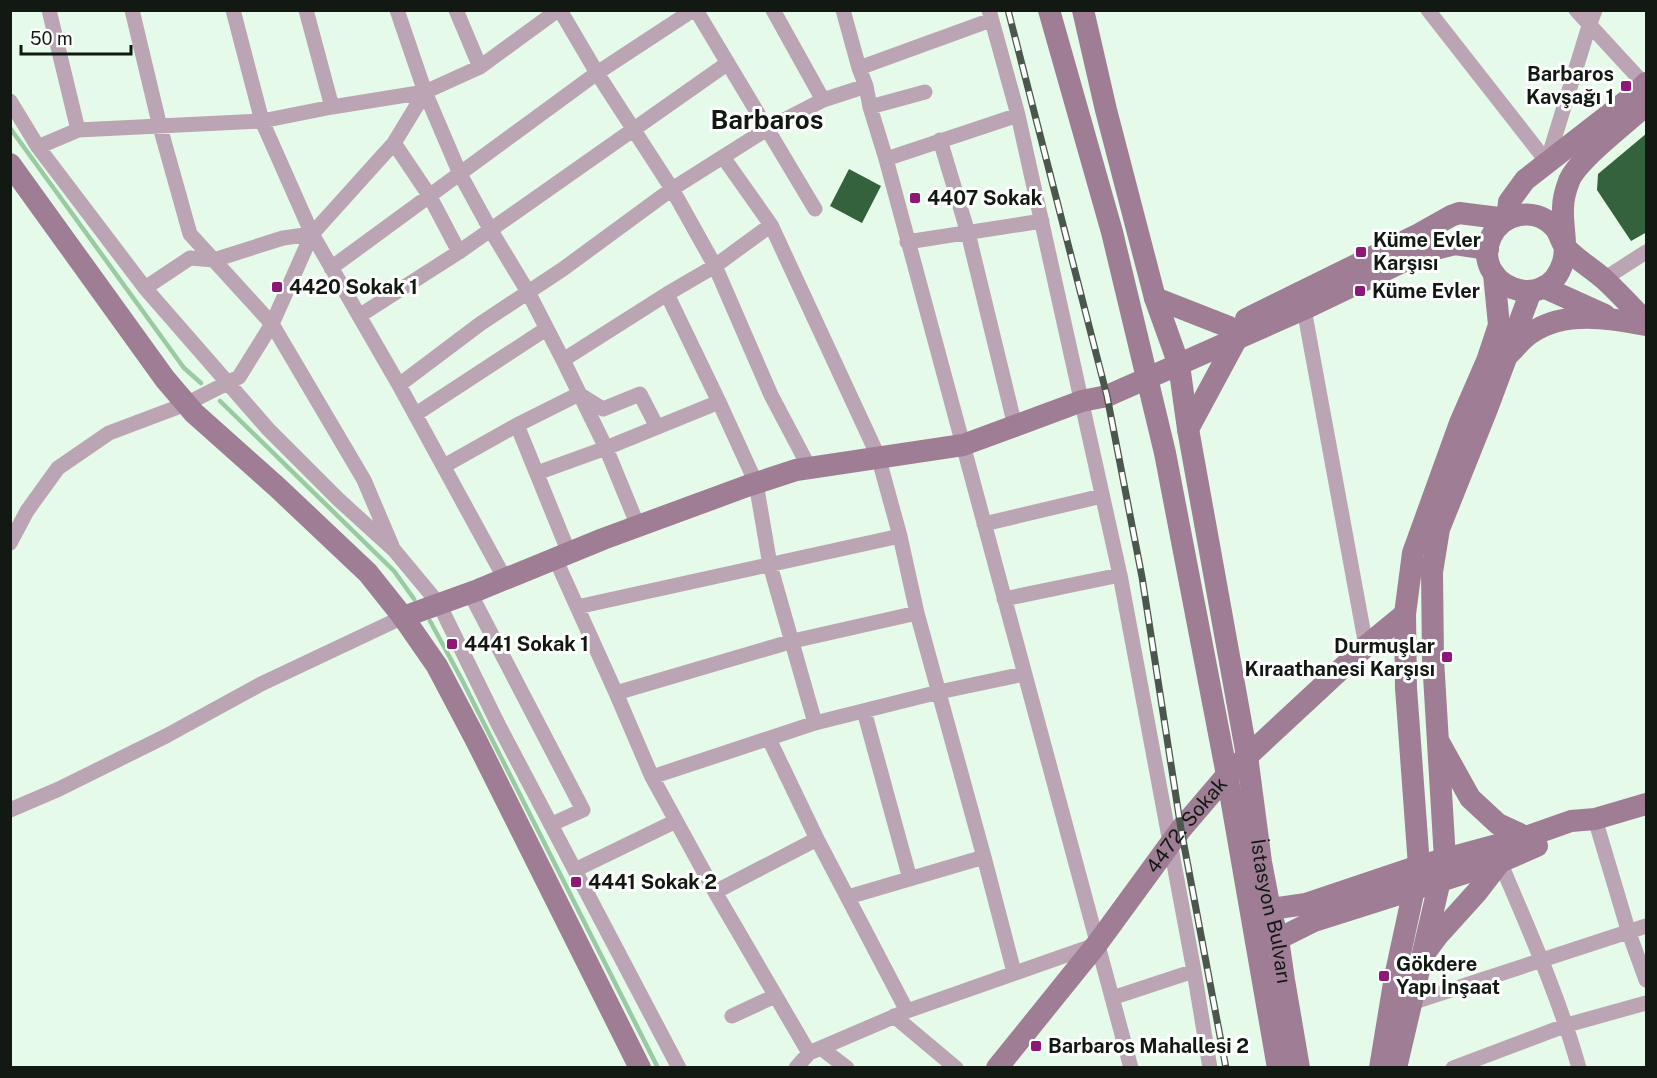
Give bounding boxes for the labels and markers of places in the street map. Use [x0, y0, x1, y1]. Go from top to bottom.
place label: Barbaros Kavşağı 1 [1526, 62, 1614, 109]
marker: Barbaros Kavşağı 1 [1619, 79, 1633, 93]
place label: 4407 Sokak [927, 186, 1043, 210]
marker: 4407 Sokak [908, 191, 922, 205]
place label: Küme Evler Karşısı [1373, 228, 1481, 275]
marker: Küme Evler Karşısı [1354, 245, 1368, 259]
place label: 4420 Sokak 1 [289, 275, 418, 299]
place label: Küme Evler [1372, 279, 1480, 303]
marker: 4420 Sokak 1 [270, 280, 284, 294]
marker: Küme Evler [1353, 284, 1367, 298]
place label: 4441 Sokak 1 [464, 632, 589, 656]
place label: Durmuşlar Kıraathanesi Karşısı [1245, 634, 1435, 681]
marker: 4441 Sokak 1 [445, 637, 459, 651]
marker: Durmuşlar Kıraathanesi Karşısı [1440, 650, 1454, 664]
place label: 4441 Sokak 2 [588, 870, 717, 894]
marker: 4441 Sokak 2 [569, 875, 583, 889]
place label: Gökdere Yapı İnşaat [1396, 952, 1500, 999]
marker: Gökdere Yapı İnşaat [1377, 969, 1391, 983]
place label: Barbaros Mahallesi 2 [1048, 1034, 1249, 1058]
marker: Barbaros Mahallesi 2 [1029, 1039, 1043, 1053]

